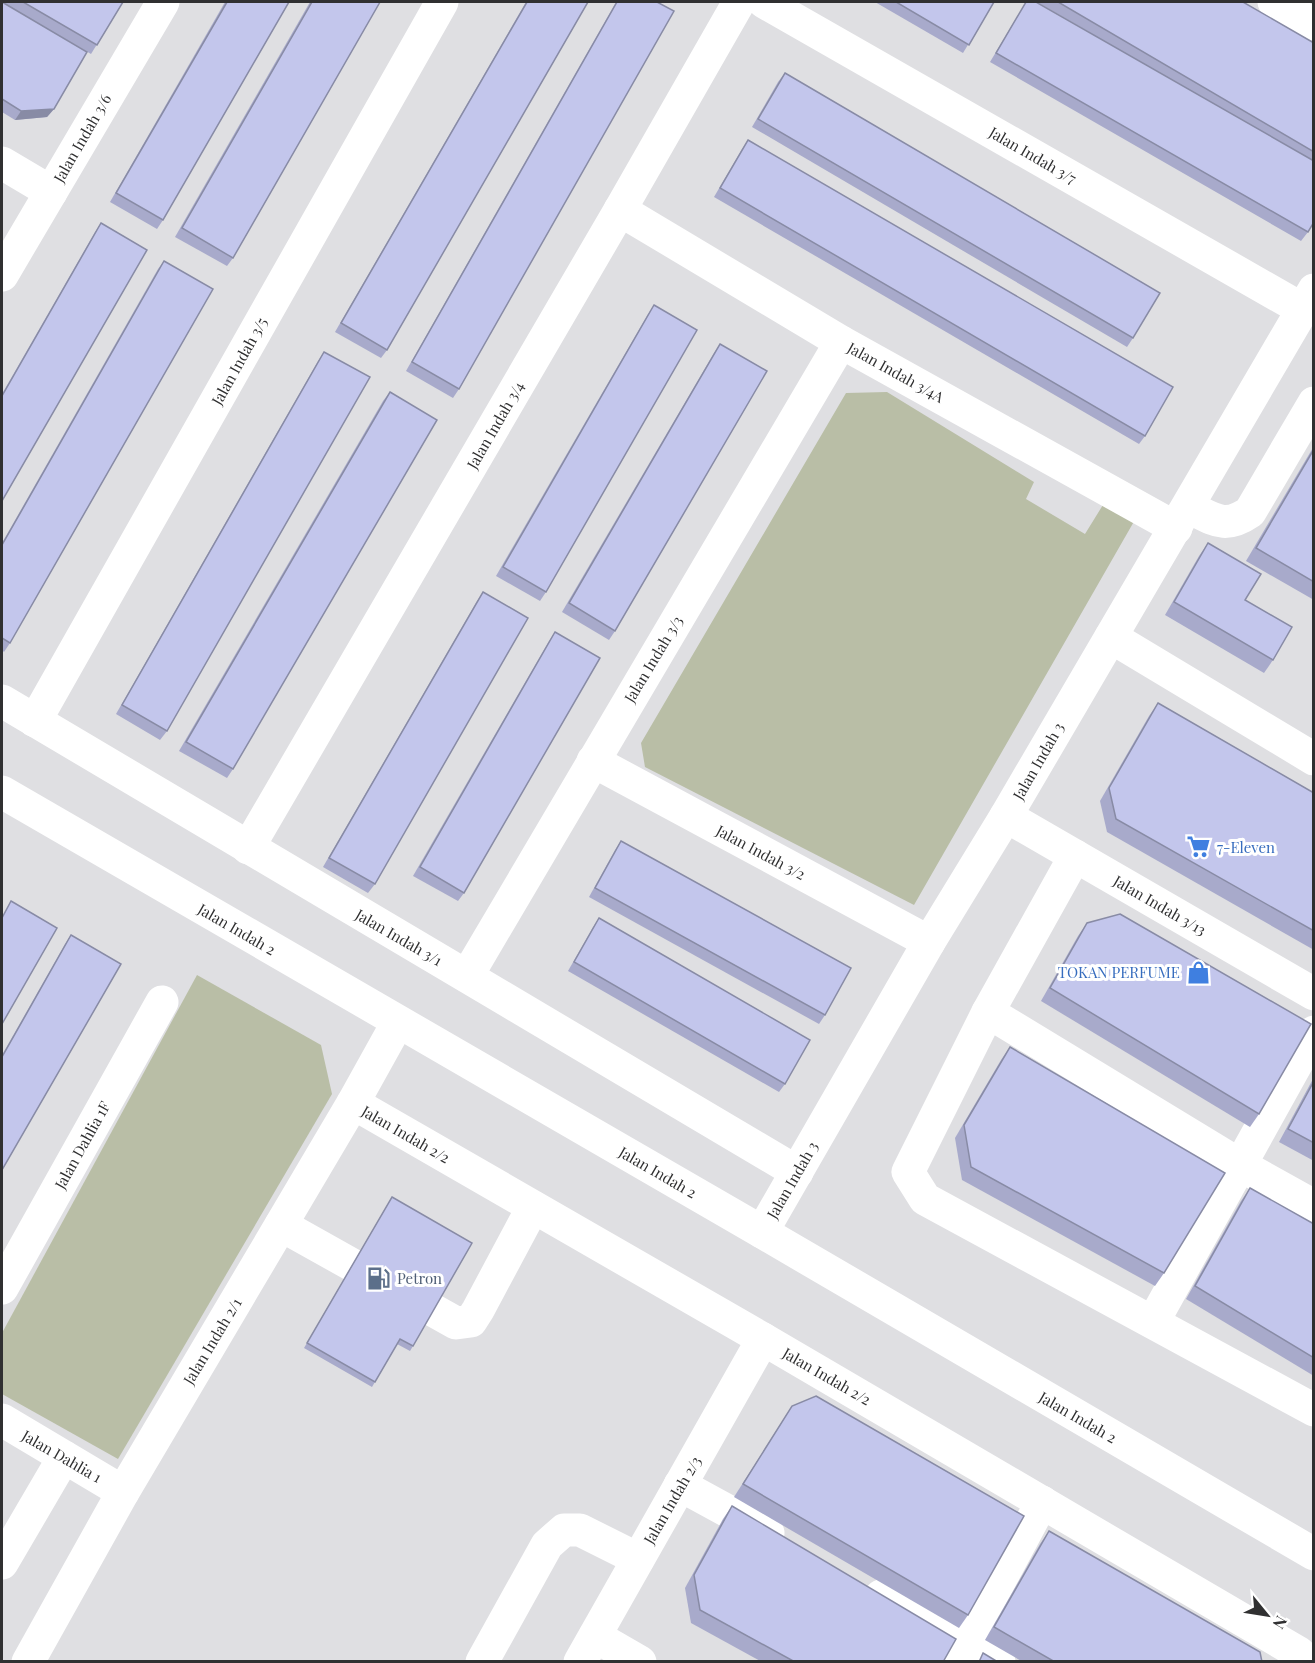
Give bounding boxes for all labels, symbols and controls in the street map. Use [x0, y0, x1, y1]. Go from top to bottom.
street label: Jalan Indah 3/6 [48, 90, 116, 187]
street label: Jalan Indah 3/7 [985, 121, 1080, 188]
street label: Jalan Indah 3/5 [206, 314, 271, 409]
street label: Jalan Indah 3/4A [843, 337, 948, 407]
street label: Jalan Indah 3/4 [461, 378, 528, 473]
street label: Jalan Indah 3/3 [619, 612, 687, 707]
street label: Jalan Indah 3 [1007, 719, 1068, 804]
street label: Jalan Indah 3/2 [712, 820, 809, 884]
supermarket icon: 7-Eleven [1186, 834, 1212, 860]
place label: 7-Eleven [1217, 837, 1275, 857]
street label: Jalan Indah 3/13 [1109, 870, 1210, 940]
street label: Jalan Indah 2 [194, 898, 279, 959]
street label: Jalan Indah 3/1 [351, 904, 446, 970]
shop icon: TOKAN PERFUME [1185, 959, 1211, 985]
place label: TOKAN PERFUME [1058, 962, 1180, 982]
street label: Jalan Dahlia 1F [49, 1097, 115, 1193]
street label: Jalan Indah 2/2 [357, 1100, 454, 1167]
street label: Jalan Indah 3 [761, 1138, 822, 1223]
street label: Jalan Indah 2 [615, 1141, 700, 1202]
fuel station icon: Petron [366, 1265, 392, 1291]
place label: Petron [397, 1268, 442, 1288]
street label: Jalan Indah 2/1 [178, 1294, 246, 1389]
street label: Jalan Indah 2/2 [778, 1342, 875, 1409]
street label: Jalan Indah 2 [1035, 1386, 1120, 1447]
street label: Jalan Dahlia 1 [18, 1425, 106, 1487]
street label: Jalan Indah 2/3 [638, 1452, 705, 1548]
north arrow [1237, 1585, 1297, 1645]
text: N [1268, 1612, 1292, 1633]

